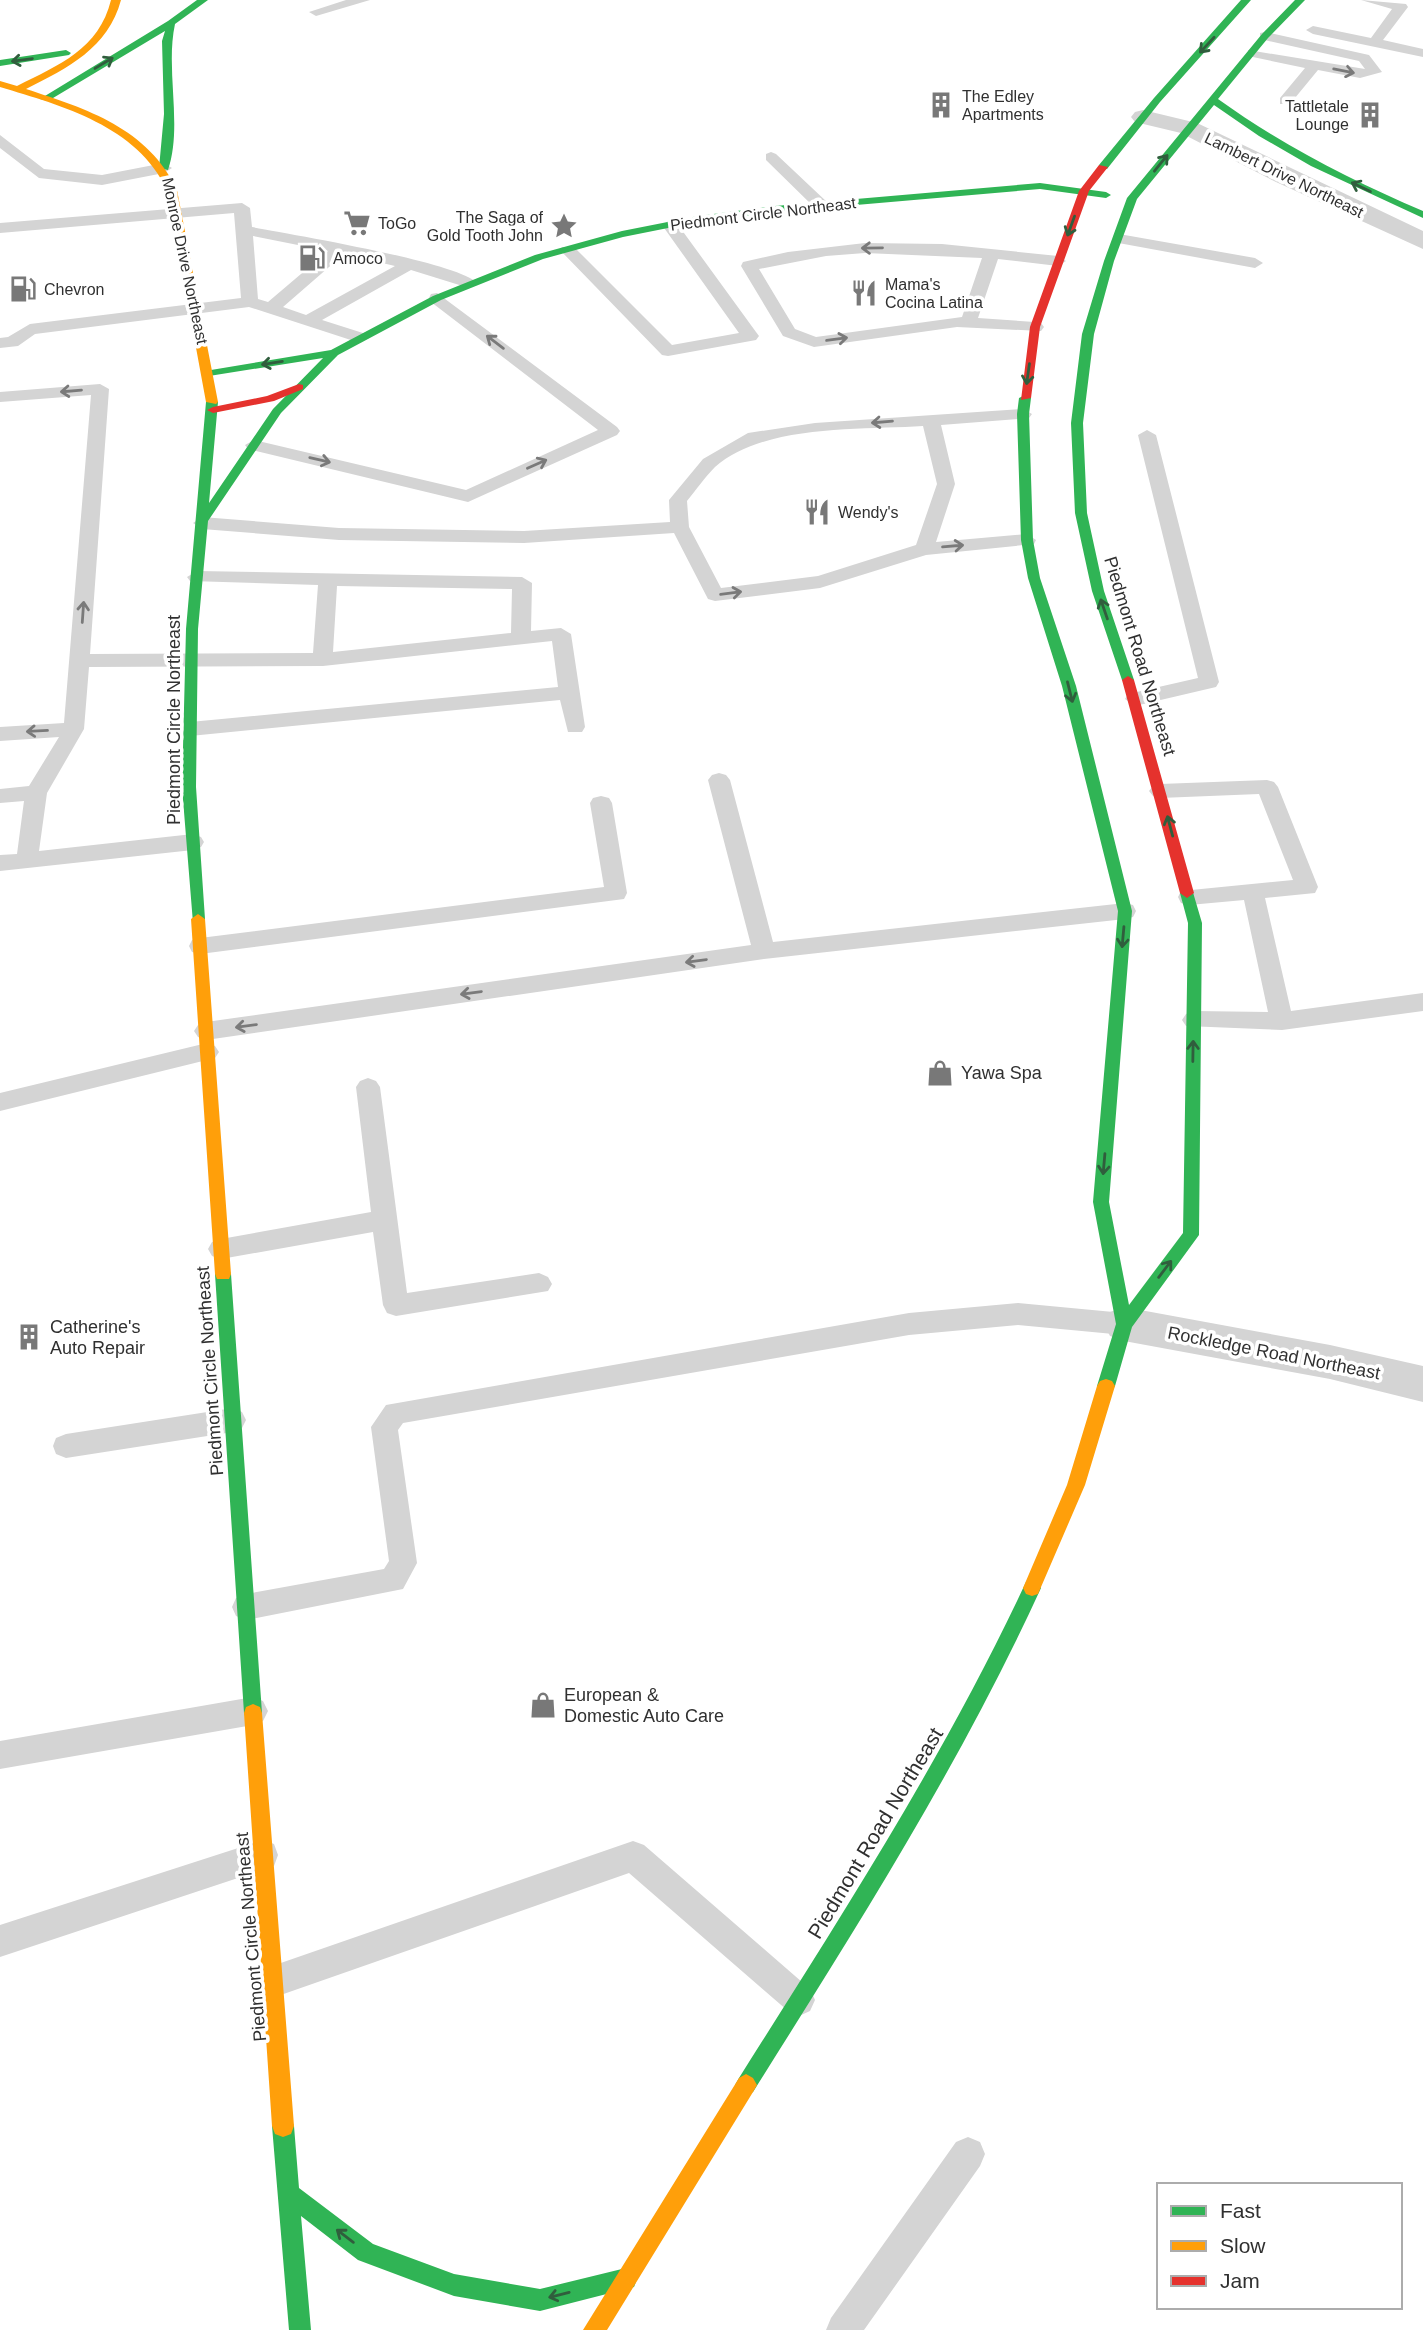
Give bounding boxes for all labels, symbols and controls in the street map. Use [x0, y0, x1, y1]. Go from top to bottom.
one-way arrow [1199, 36, 1216, 53]
one-way arrow [11, 54, 34, 67]
one-way arrow [93, 56, 113, 70]
one-way arrow [1332, 65, 1355, 79]
place label: The Edley Apartments [962, 88, 1044, 123]
building icon: The Edley Apartments [926, 90, 956, 120]
place label: Tattletale Lounge [1285, 98, 1349, 133]
building icon: Tattletale Lounge [1355, 100, 1385, 130]
street label: Lambert Drive Northeast [1202, 129, 1367, 221]
one-way arrow [1153, 155, 1169, 173]
street label: Monroe Drive Northeast [159, 176, 211, 346]
one-way arrow [1351, 180, 1372, 194]
street label: Piedmont Circle Northeast [669, 194, 857, 234]
supermarket icon: ToGo [342, 208, 372, 238]
place label: The Saga of Gold Tooth John [427, 209, 544, 244]
place icon: The Saga of Gold Tooth John [549, 211, 579, 241]
one-way arrow [1064, 214, 1076, 236]
place label: ToGo [378, 215, 416, 232]
one-way arrow [860, 242, 883, 255]
fuel station icon: Amoco [297, 243, 327, 273]
place label: Amoco [333, 250, 383, 267]
fuel station icon: Chevron [8, 274, 38, 304]
place label: Mama's Cocina Latina [885, 276, 983, 311]
restaurant icon: Mama's Cocina Latina [849, 278, 879, 308]
place label: Chevron [44, 281, 104, 298]
one-way arrow [825, 332, 848, 345]
one-way arrow [486, 334, 504, 349]
one-way arrow [261, 357, 283, 370]
one-way arrow [1022, 362, 1035, 384]
one-way arrow [61, 385, 83, 398]
one-way arrow [871, 416, 893, 429]
one-way arrow [308, 454, 331, 468]
one-way arrow [526, 457, 547, 470]
restaurant icon: Wendy's [802, 497, 832, 527]
place label: Wendy's [838, 504, 899, 521]
one-way arrow [941, 540, 964, 553]
street label: Piedmont Road Northeast [1100, 554, 1180, 758]
one-way arrow [719, 586, 742, 599]
one-way arrow [1097, 598, 1109, 620]
one-way arrow [77, 602, 90, 624]
street label: Piedmont Circle Northeast [164, 615, 184, 825]
one-way arrow [1064, 680, 1077, 703]
one-way arrow [26, 725, 49, 738]
one-way arrow [1163, 815, 1176, 838]
one-way arrow [1116, 926, 1129, 948]
one-way arrow [685, 954, 708, 967]
one-way arrow [460, 987, 483, 1000]
one-way arrow [235, 1019, 258, 1032]
one-way arrow [1186, 1039, 1200, 1062]
shop icon: Yawa Spa [925, 1058, 955, 1088]
place label: Yawa Spa [961, 1063, 1043, 1083]
one-way arrow [1097, 1152, 1110, 1175]
one-way arrow [1157, 1260, 1172, 1279]
street label: Piedmont Circle Northeast [193, 1266, 227, 1476]
place label: Catherine's Auto Repair [50, 1317, 145, 1358]
building icon: Catherine's Auto Repair [14, 1322, 44, 1352]
street label: Rockledge Road Northeast [1166, 1323, 1382, 1383]
place label: European & Domestic Auto Care [564, 1685, 724, 1726]
shop icon: European & Domestic Auto Care [528, 1690, 558, 1720]
street label: Piedmont Road Northeast [803, 1723, 947, 1942]
street label: Piedmont Circle Northeast [232, 1831, 270, 2043]
legend [1157, 2183, 1402, 2309]
text: Fast [1220, 2199, 1261, 2222]
one-way arrow [336, 2229, 355, 2244]
text: Slow [1220, 2234, 1266, 2257]
text: Jam [1220, 2269, 1260, 2292]
one-way arrow [549, 2289, 571, 2302]

